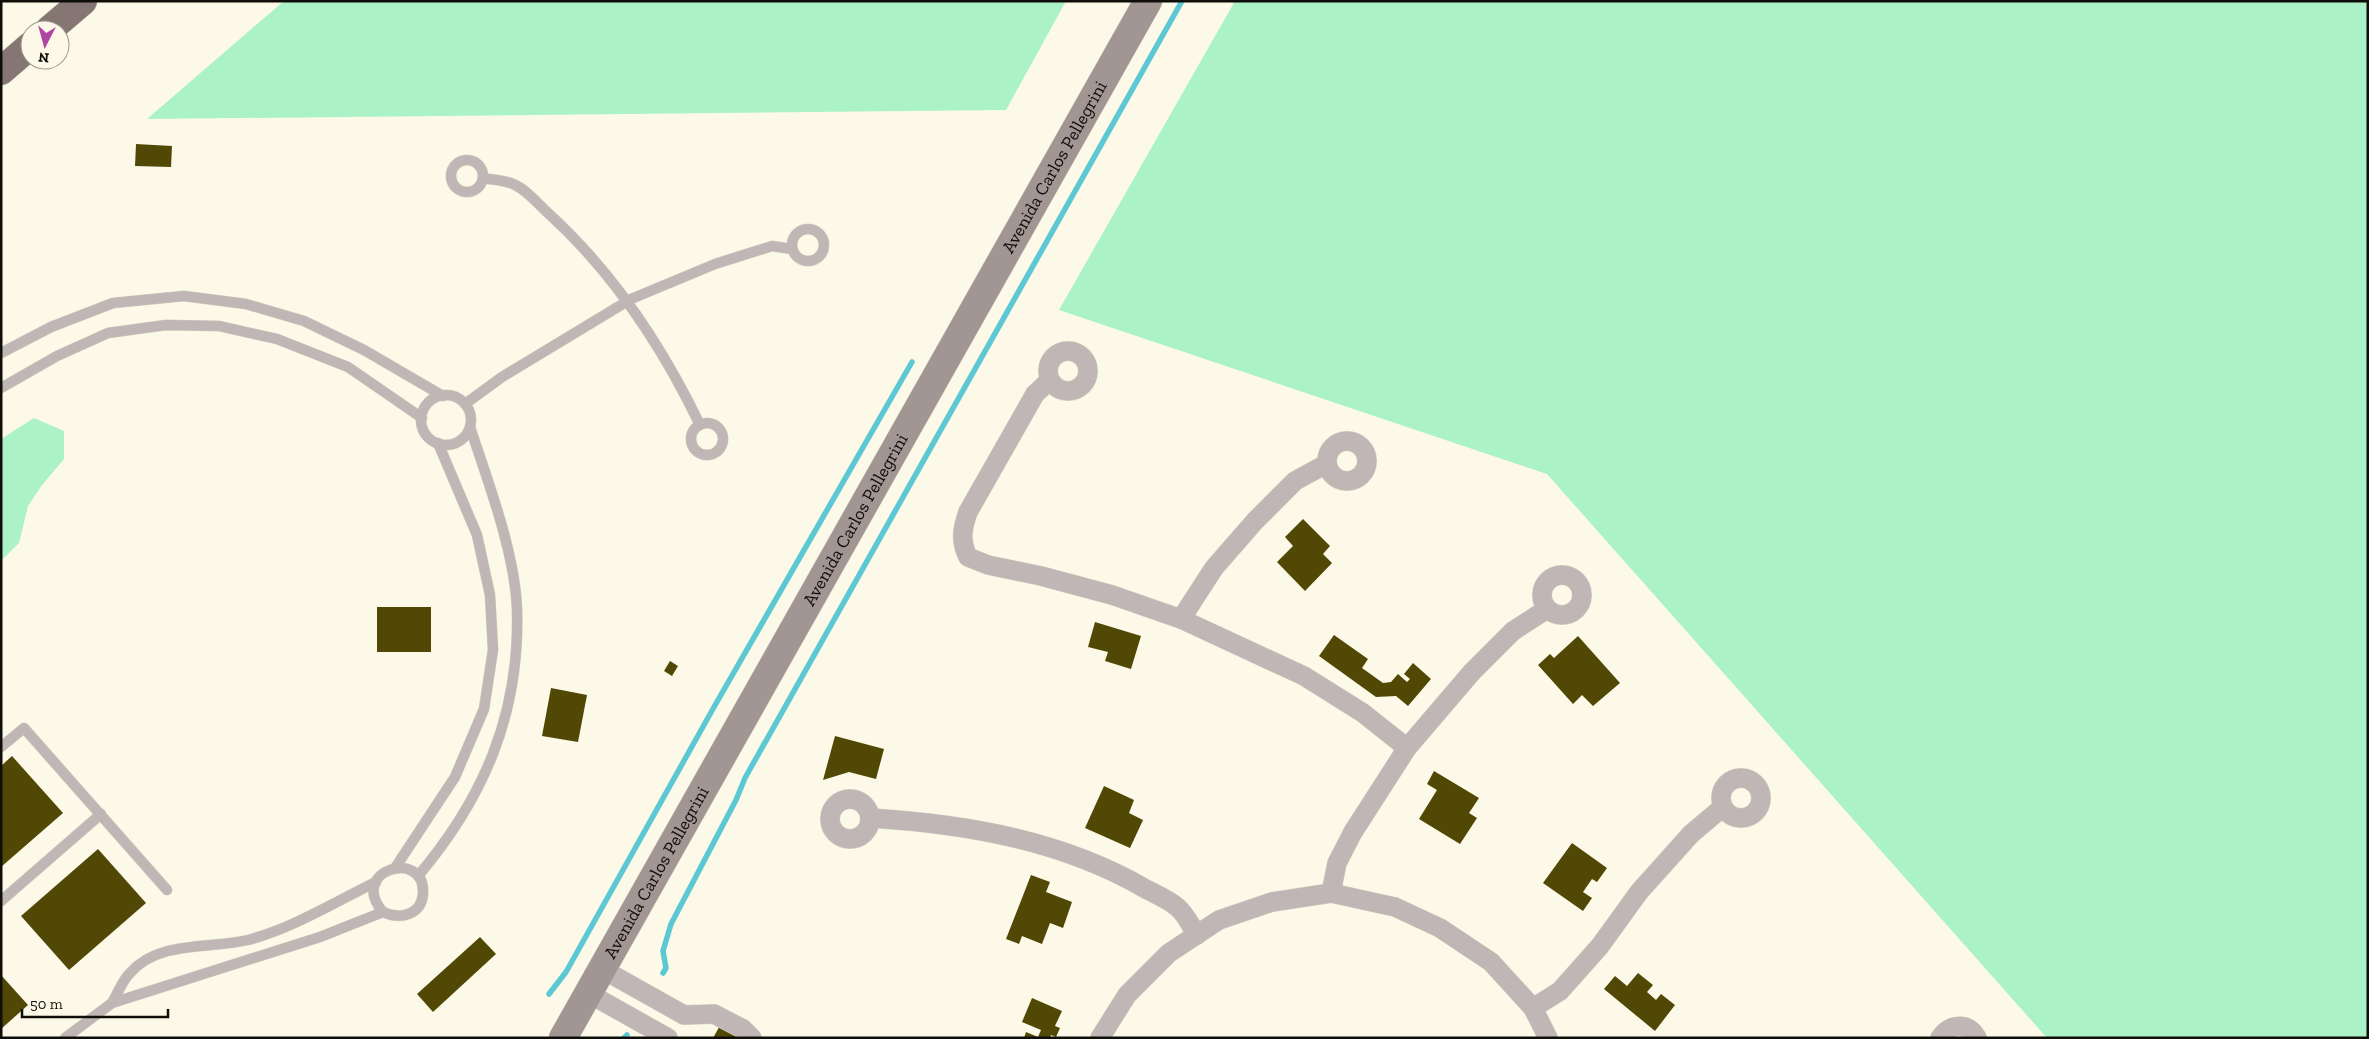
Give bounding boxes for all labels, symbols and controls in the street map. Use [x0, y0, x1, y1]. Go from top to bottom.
north arrow [20, 20, 70, 70]
text: N [37, 48, 50, 66]
street label: Avenida Carlos Pellegrini [997, 77, 1112, 257]
street label: Avenida Carlos Pellegrini [798, 430, 913, 610]
street label: Avenida Carlos Pellegrini [599, 782, 714, 963]
scale bar [22, 986, 169, 1018]
text: 50 m [30, 995, 63, 1013]

